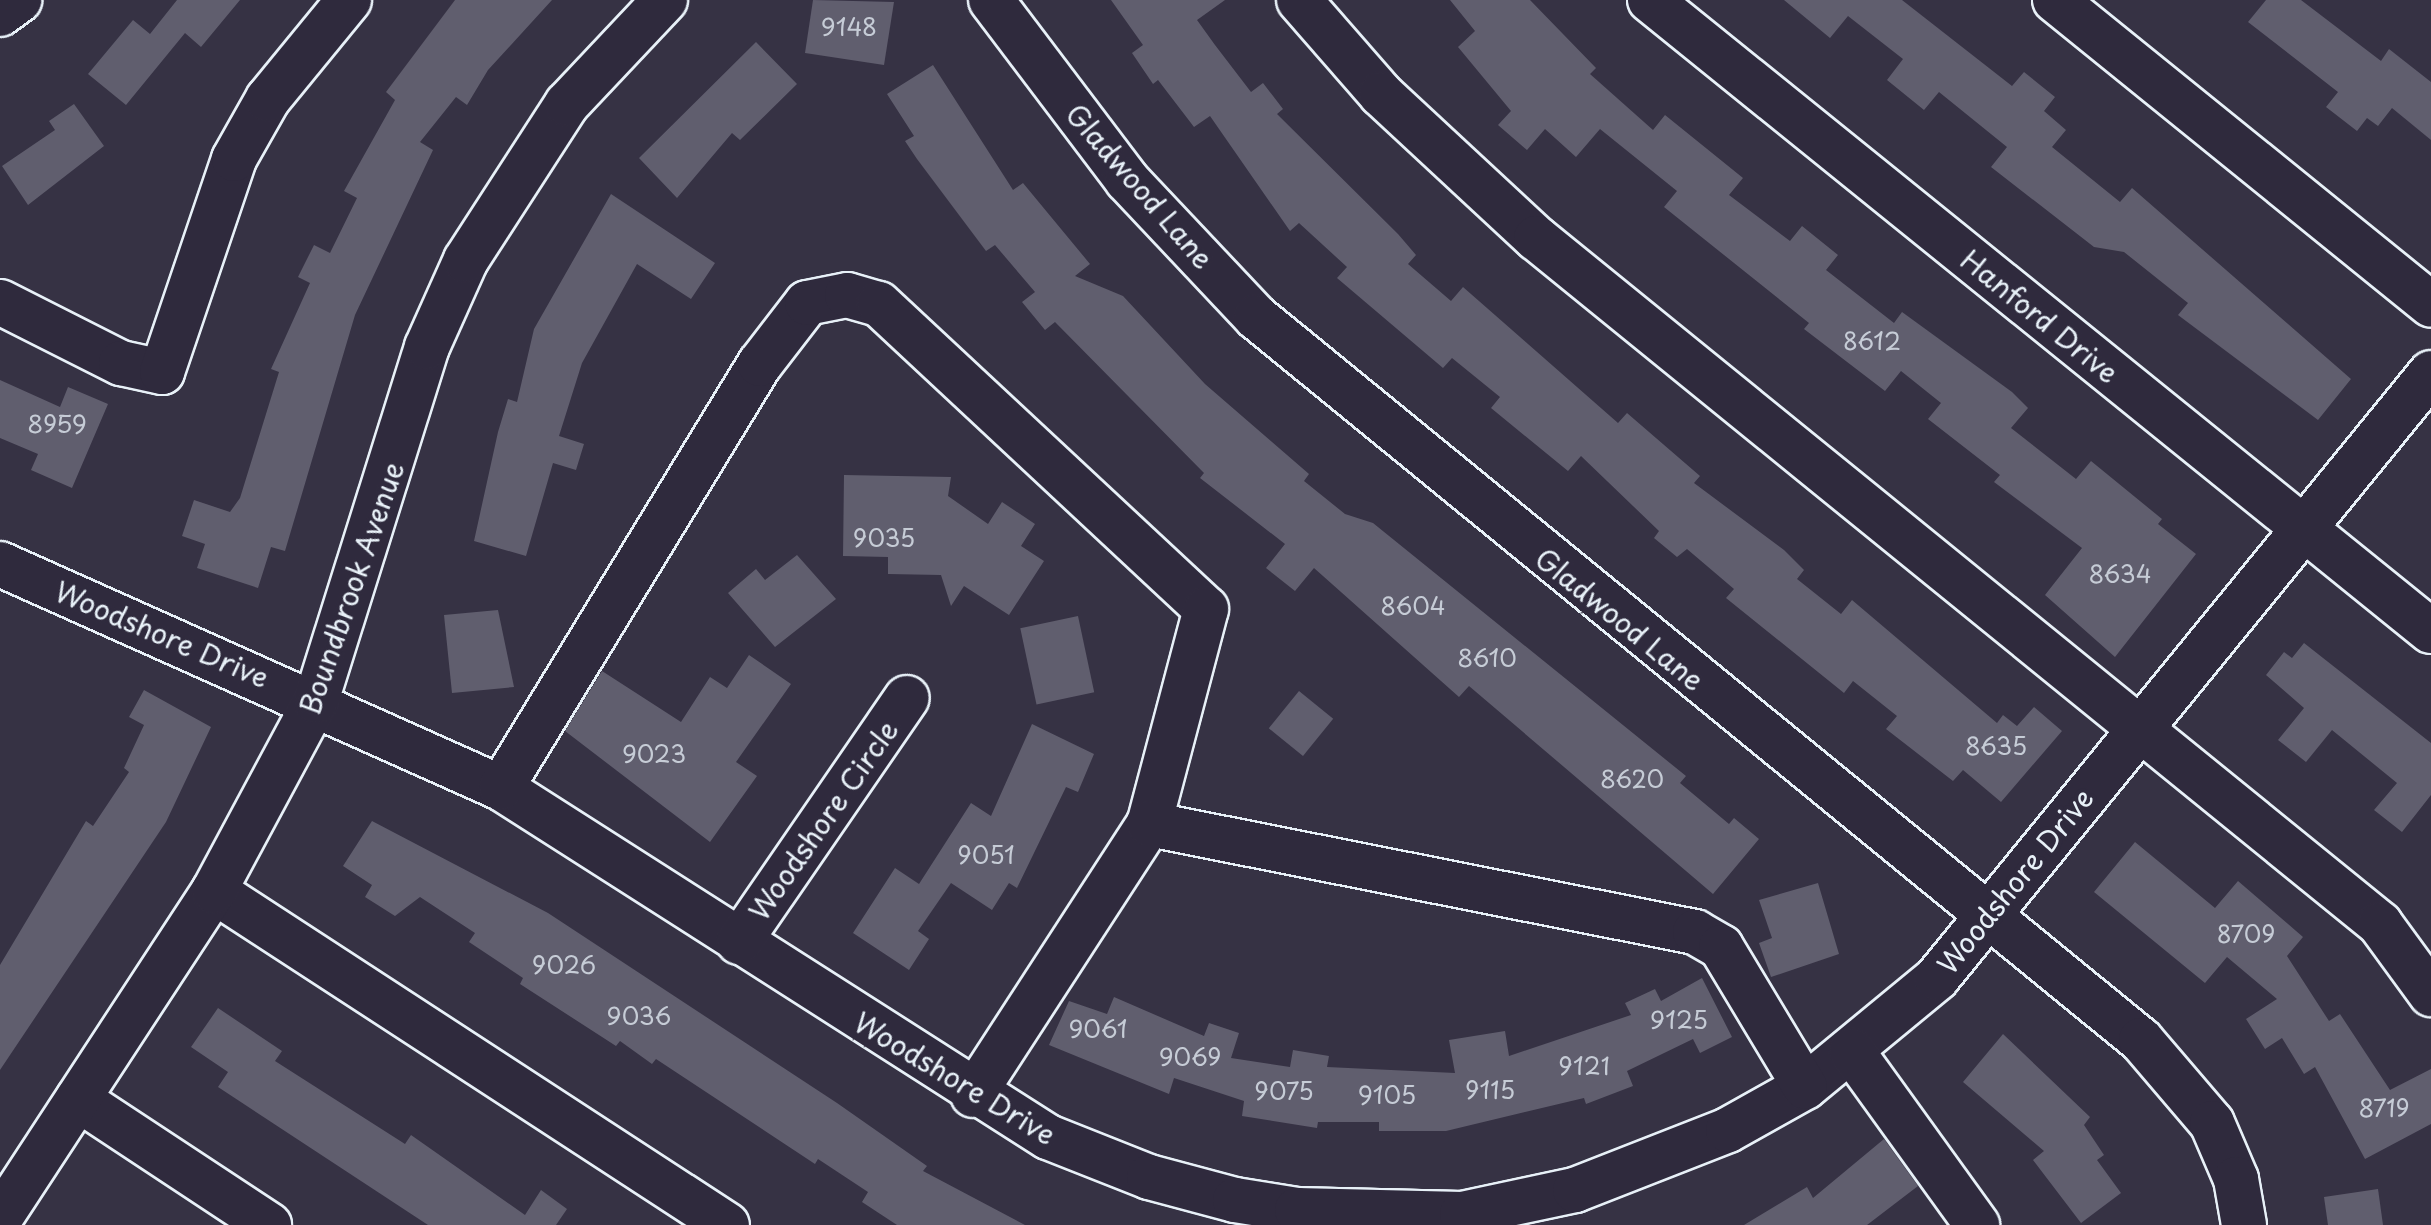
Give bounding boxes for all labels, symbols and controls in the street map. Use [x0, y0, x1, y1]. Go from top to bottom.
house number: 9148 [821, 13, 877, 41]
street label: Gladwood Lane [1059, 96, 1221, 276]
street label: Hanford Drive [1954, 242, 2126, 390]
house number: 8612 [1843, 327, 1901, 355]
house number: 8959 [27, 410, 87, 438]
street label: Boundbrook Avenue [292, 457, 410, 719]
house number: 9035 [853, 524, 915, 552]
street label: Gladwood Lane [1528, 540, 1712, 698]
house number: 8634 [2088, 560, 2152, 588]
street label: Woodshore Drive [50, 574, 274, 694]
house number: 8604 [1380, 592, 1446, 620]
house number: 8610 [1457, 644, 1517, 672]
street label: Woodshore Circle [741, 713, 905, 927]
house number: 8635 [1965, 732, 2027, 760]
house number: 9023 [622, 740, 686, 768]
house number: 8620 [1600, 765, 1664, 793]
street label: Woodshore Drive [1930, 782, 2100, 980]
house number: 9051 [957, 841, 1015, 869]
house number: 8709 [2217, 920, 2275, 948]
house number: 9026 [532, 951, 596, 979]
house number: 9036 [607, 1002, 671, 1030]
street label: Woodshore Drive [848, 1005, 1062, 1151]
house number: 9125 [1650, 1006, 1708, 1034]
house number: 9061 [1068, 1015, 1128, 1043]
house number: 9069 [1159, 1043, 1221, 1071]
house number: 9121 [1558, 1052, 1610, 1080]
house number: 9115 [1465, 1076, 1515, 1104]
house number: 9075 [1254, 1077, 1314, 1105]
house number: 9105 [1358, 1081, 1416, 1109]
house number: 8719 [2358, 1094, 2410, 1122]

